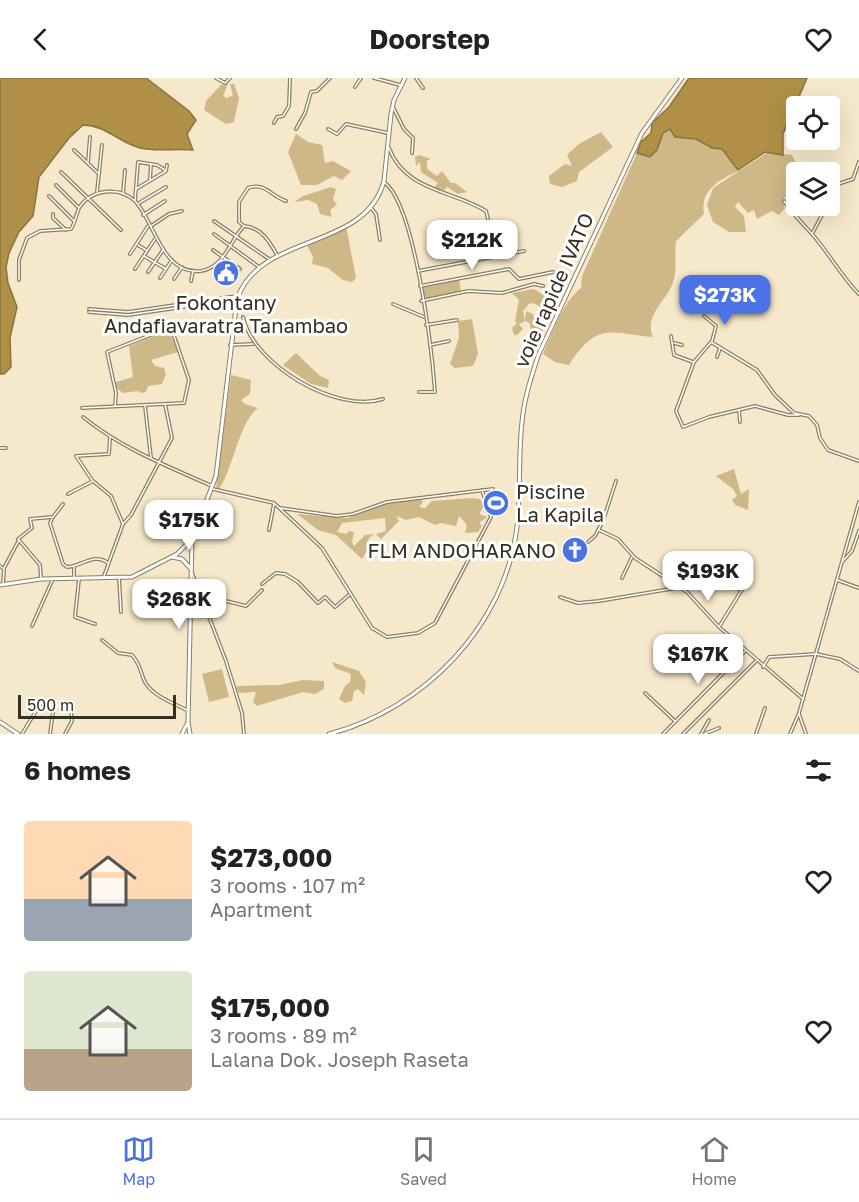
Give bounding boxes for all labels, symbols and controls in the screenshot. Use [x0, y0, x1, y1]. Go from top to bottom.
icon: back [24, 23, 57, 56]
text: Doorstep [369, 23, 490, 55]
icon: heart [802, 23, 835, 56]
map controls [786, 96, 840, 216]
button: locate [786, 96, 840, 150]
button: layers [786, 162, 840, 216]
street label: voie rapide IVATO [508, 209, 598, 371]
pin: $212K [430, 220, 514, 271]
text: $212K [441, 227, 503, 251]
public building icon: Fokontany Andafiavaratra Tanambao [211, 258, 241, 288]
pin: $273K [683, 275, 767, 326]
text: $273K [693, 282, 757, 306]
place label: Fokontany Andafiavaratra Tanambao [104, 290, 348, 337]
place label: Piscine La Kapila [516, 479, 604, 526]
sports icon: Piscine La Kapila [481, 488, 511, 518]
pin: $175K [147, 500, 231, 551]
text: $175K [158, 507, 220, 531]
church icon: FLM ANDOHARANO [560, 535, 590, 565]
place label: FLM ANDOHARANO [368, 538, 556, 562]
pin: $193K [666, 551, 750, 602]
text: $193K [676, 558, 740, 582]
pin: $268K [137, 579, 221, 630]
text: $268K [146, 586, 212, 610]
pin: $167K [656, 634, 740, 685]
text: $167K [667, 641, 729, 665]
scale bar [18, 692, 176, 720]
text: 500 m [27, 695, 74, 715]
icon: filters [802, 754, 835, 787]
text: 6 homes [24, 755, 131, 786]
text: $273,000 [210, 842, 332, 873]
icon: home [72, 845, 144, 917]
icon: heart [802, 865, 835, 898]
text: 3 rooms · 107 m² [210, 873, 365, 897]
text: Apartment [210, 897, 313, 921]
text: $175,000 [210, 992, 330, 1023]
icon: home [72, 995, 144, 1067]
icon: heart [802, 1015, 835, 1048]
text: 3 rooms · 89 m² [210, 1023, 357, 1047]
text: Lalana Dok. Joseph Raseta [210, 1047, 469, 1071]
tab: Map [122, 1133, 155, 1189]
tab: Saved [400, 1133, 447, 1189]
tab: Home [691, 1133, 737, 1189]

